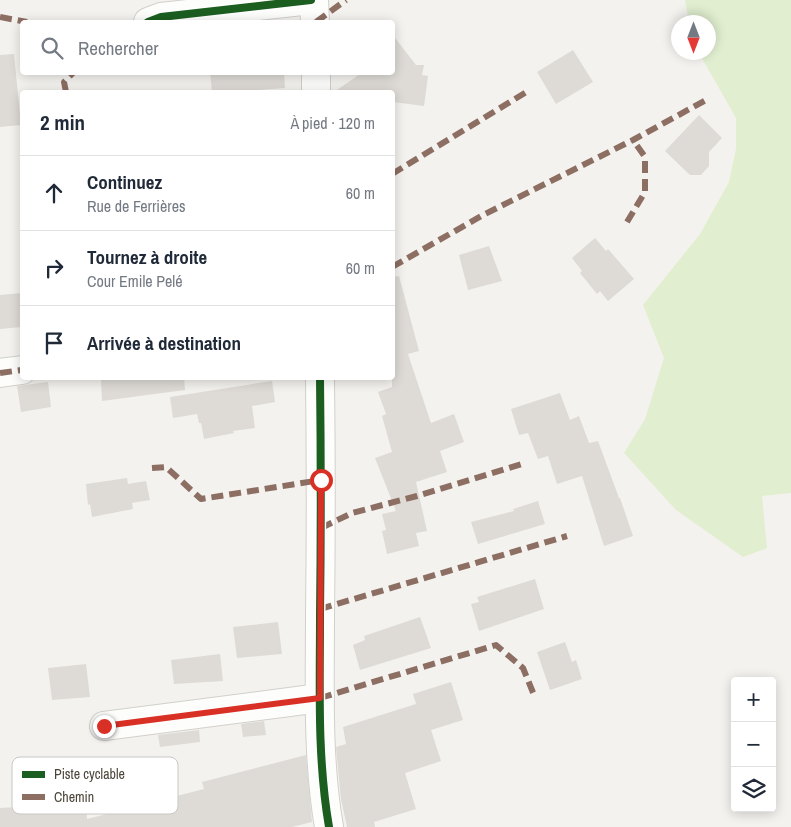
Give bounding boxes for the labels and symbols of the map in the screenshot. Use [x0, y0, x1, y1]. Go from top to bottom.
north arrow [671, 15, 716, 60]
route start [310, 469, 333, 492]
route end [93, 715, 116, 738]
legend [12, 757, 178, 814]
text: Piste cyclable [54, 765, 125, 783]
text: Chemin [54, 788, 94, 806]

